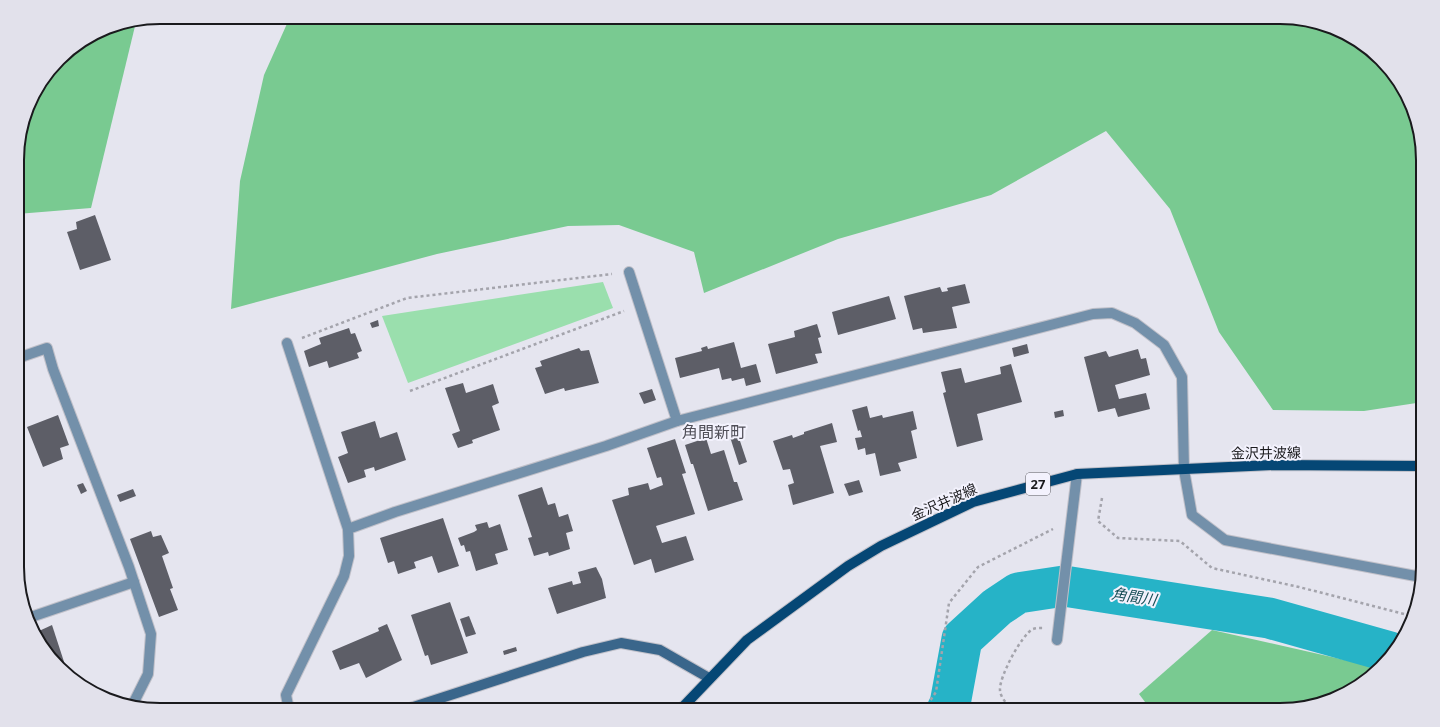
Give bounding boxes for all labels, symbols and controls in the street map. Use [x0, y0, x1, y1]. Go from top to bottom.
district label: 角間新町 [682, 421, 746, 443]
street label: 金沢井波線 [1231, 442, 1301, 463]
road number: 27 [1026, 473, 1050, 495]
street label: 金沢井波線 [908, 479, 980, 524]
water label: 角間川 [1110, 583, 1160, 610]

